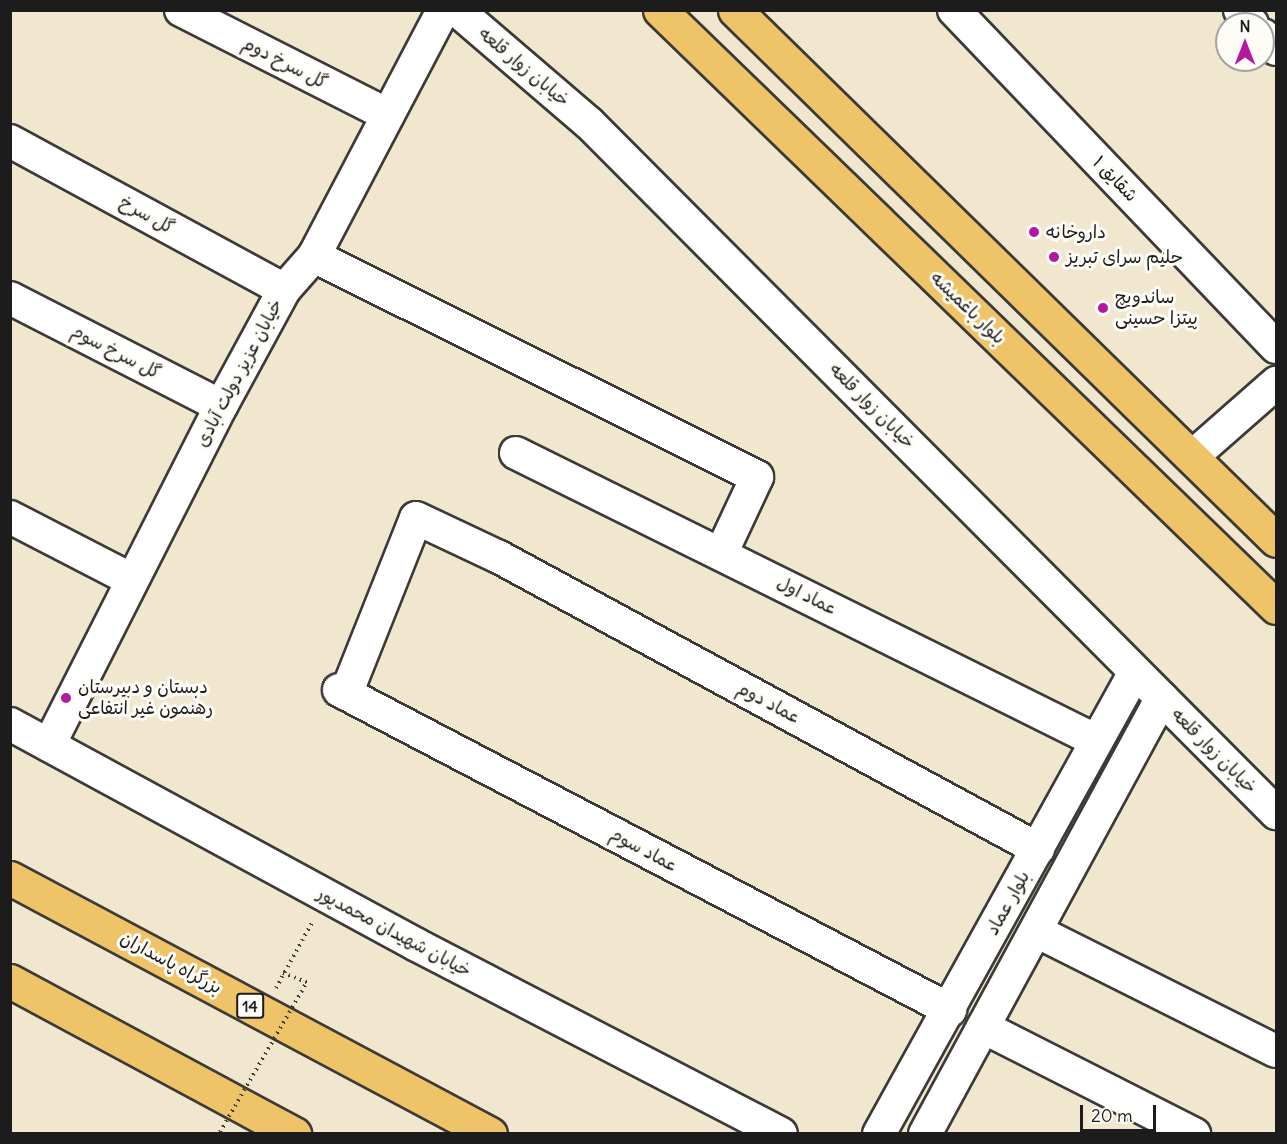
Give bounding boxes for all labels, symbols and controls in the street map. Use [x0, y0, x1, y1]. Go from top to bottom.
north arrow [1215, 12, 1275, 72]
text: N [1239, 16, 1251, 36]
street label: خیابان زوار قلعه [474, 23, 574, 111]
street label: گل سرخ دوم [239, 32, 331, 94]
street label: شقایق ۱ [1088, 152, 1142, 206]
street label: گل سرخ [116, 191, 178, 239]
place label: داروخانه [1046, 221, 1106, 243]
marker: داروخانه [1027, 225, 1041, 239]
place label: حلیم سرای تبریز [1066, 246, 1183, 268]
marker: حلیم سرای تبریز [1047, 250, 1061, 264]
street label: بلوار باغمیشه [926, 267, 1010, 349]
place label: ساندویچ پیتزا حسینی [1115, 287, 1198, 330]
street label: خیابان عزیز دولت آبادی [191, 295, 287, 451]
marker: ساندویچ پیتزا حسینی [1096, 301, 1110, 315]
street label: گل سرخ سوم [68, 320, 164, 384]
street label: خیابان زوار قلعه [825, 359, 919, 453]
street label: عماد اول [773, 572, 841, 620]
place label: دبستان و دبیرستان رهنمون غیر انتفاعی [78, 677, 213, 720]
street label: عماد دوم [733, 677, 805, 729]
marker: دبستان و دبیرستان رهنمون غیر انتفاعی [59, 691, 73, 705]
street label: خیابان زوار قلعه [1167, 704, 1261, 798]
street label: عماد سوم [606, 823, 682, 877]
street label: بلوار عماد [982, 867, 1034, 939]
street label: خیابان شهیدان محمدپور [313, 882, 475, 982]
street label: بزرگراه پاسداران [117, 927, 225, 999]
road number: 14 [235, 993, 265, 1019]
scale bar [1083, 1093, 1160, 1131]
text: 20 m [1091, 1104, 1133, 1127]

